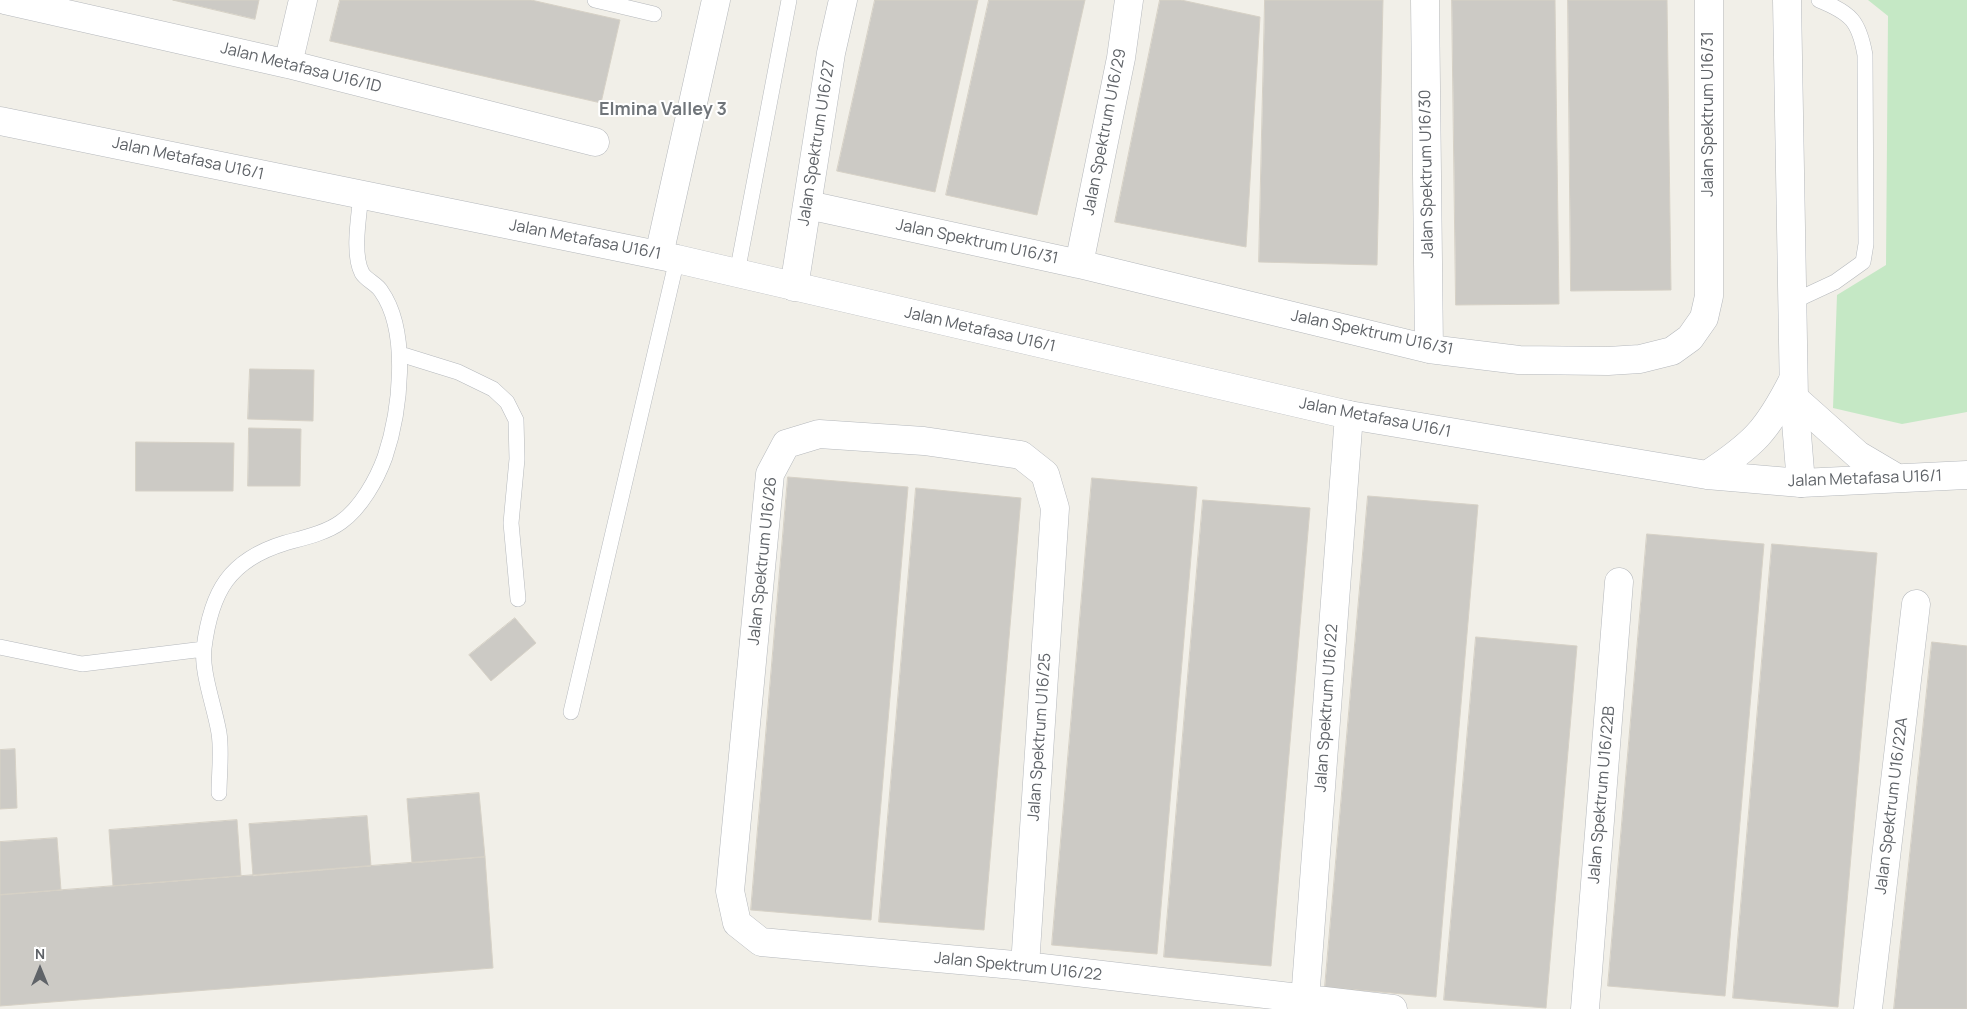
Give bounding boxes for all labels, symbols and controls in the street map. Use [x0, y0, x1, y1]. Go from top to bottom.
street label: Jalan Spektrum U16/31 [1699, 31, 1719, 197]
street label: Jalan Metafasa U16/1D [219, 39, 383, 97]
street label: Jalan Spektrum U16/29 [1079, 47, 1131, 217]
street label: Jalan Spektrum U16/27 [794, 59, 840, 227]
street label: Jalan Spektrum U16/30 [1416, 89, 1438, 259]
district label: Elmina Valley 3 [599, 99, 727, 121]
street label: Jalan Metafasa U16/1 [111, 134, 265, 184]
street label: Jalan Spektrum U16/31 [894, 215, 1060, 269]
street label: Jalan Metafasa U16/1 [507, 216, 663, 264]
street label: Jalan Metafasa U16/1 [903, 303, 1057, 357]
street label: Jalan Spektrum U16/31 [1289, 306, 1455, 360]
street label: Jalan Metafasa U16/1 [1297, 394, 1453, 442]
street label: Jalan Metafasa U16/1 [1788, 467, 1942, 491]
street label: Jalan Spektrum U16/26 [745, 476, 781, 646]
street label: Jalan Spektrum U16/22 [1312, 623, 1342, 793]
street label: Jalan Spektrum U16/25 [1025, 652, 1055, 822]
street label: Jalan Spektrum U16/22B [1585, 705, 1619, 885]
street label: Jalan Spektrum U16/22A [1872, 716, 1912, 896]
north arrow [15, 944, 65, 994]
text: N [35, 944, 45, 963]
street label: Jalan Spektrum U16/22 [933, 949, 1103, 985]

